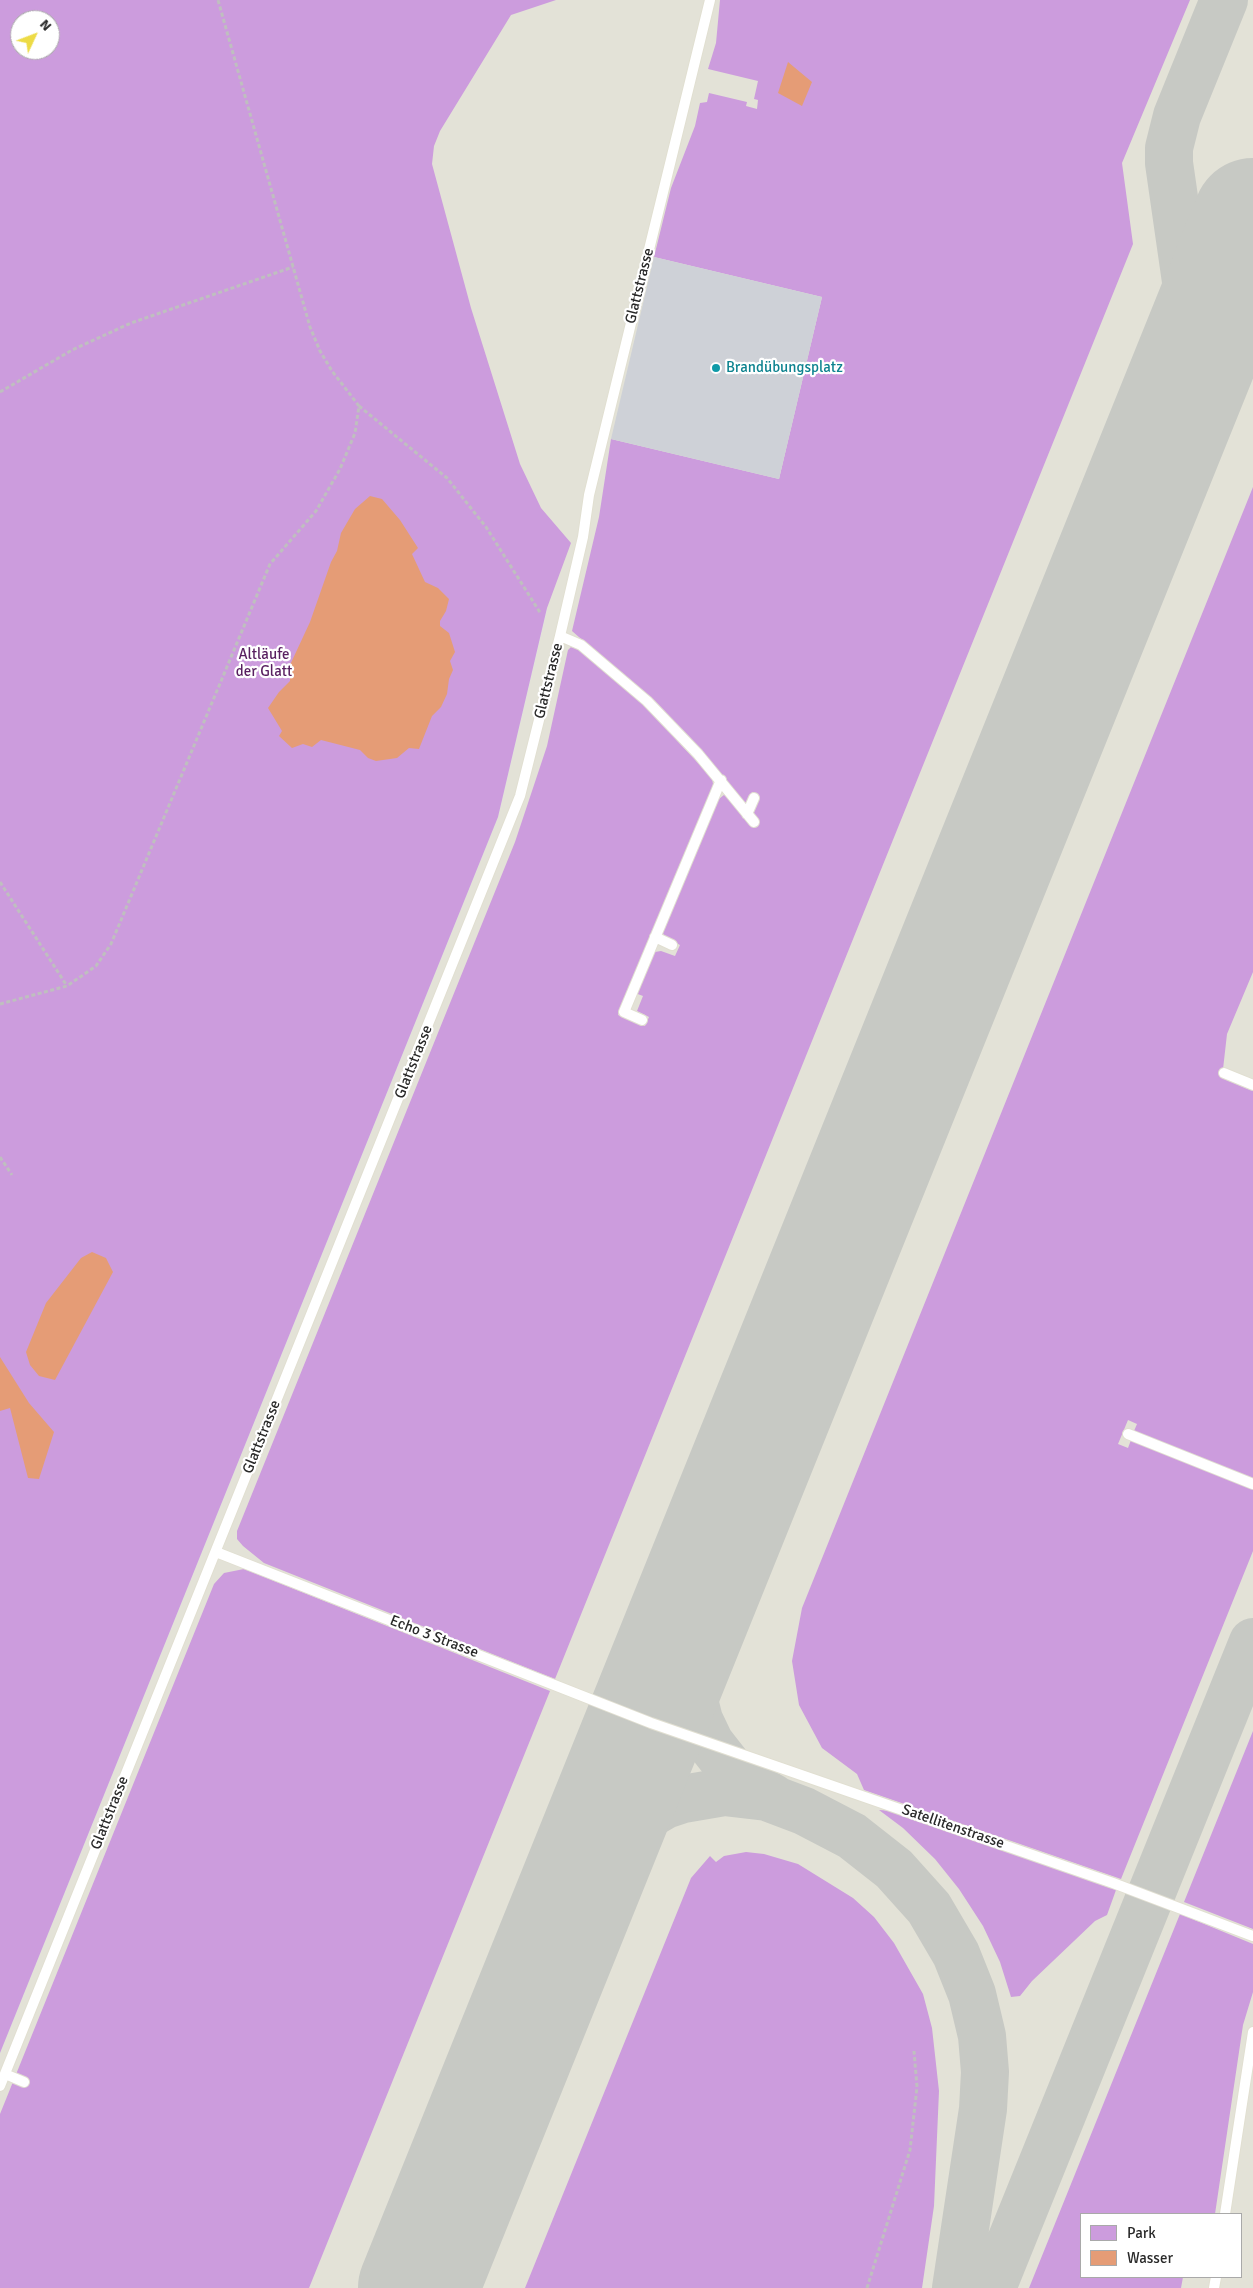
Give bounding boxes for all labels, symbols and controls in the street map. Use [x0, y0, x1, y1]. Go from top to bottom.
north arrow [10, 10, 60, 60]
text: N [36, 16, 55, 34]
street label: Glattstrasse [622, 246, 658, 326]
place label: Brandübungsplatz [726, 359, 843, 377]
marker: Brandübungsplatz [710, 362, 722, 374]
street label: Glattstrasse [531, 641, 567, 721]
park label: Altläufe der Glatt [236, 646, 292, 681]
street label: Glattstrasse [391, 1023, 437, 1101]
street label: Glattstrasse [239, 1398, 285, 1476]
street label: Echo 3 Strasse [387, 1612, 481, 1662]
street label: Glattstrasse [87, 1774, 133, 1852]
street label: Satellitenstrasse [899, 1801, 1007, 1853]
legend [1080, 2213, 1243, 2278]
text: Park [1127, 2224, 1156, 2242]
text: Wasser [1127, 2249, 1173, 2267]

